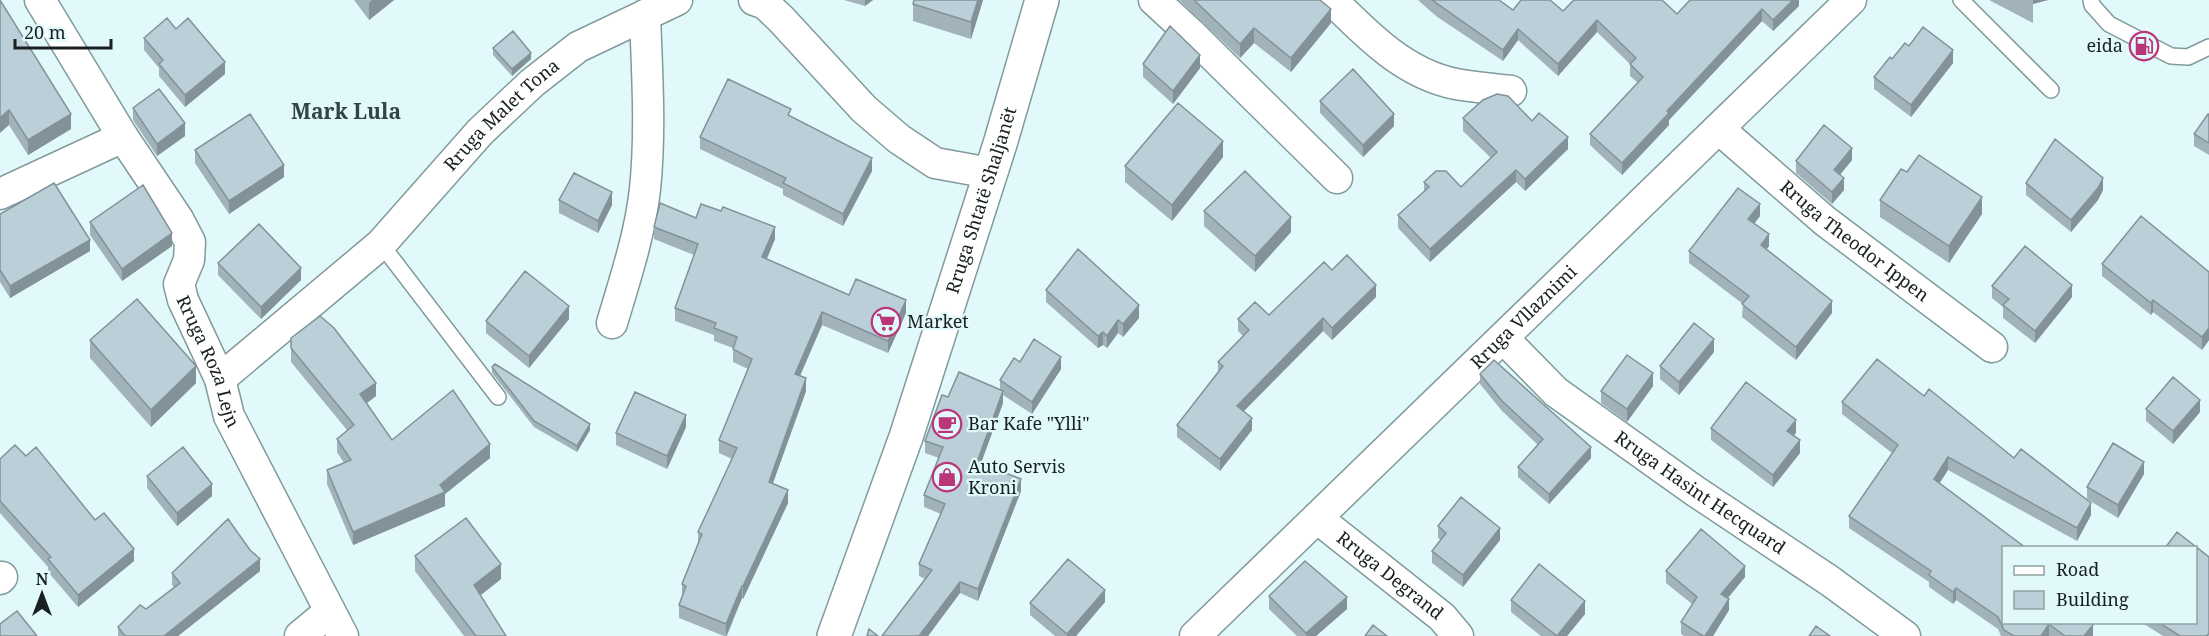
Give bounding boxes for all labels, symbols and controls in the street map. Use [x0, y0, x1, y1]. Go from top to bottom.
scale bar [15, 12, 111, 50]
text: 20 m [24, 20, 66, 44]
fuel station icon: eida [2128, 30, 2160, 62]
place label: eida [2086, 33, 2123, 57]
street label: Rruga Malet Tona [438, 53, 564, 176]
district label: Mark Lula [291, 97, 401, 125]
street label: Rruga Shtatë Shaljanët [940, 104, 1021, 297]
street label: Rruga Theodor Ippen [1775, 174, 1935, 307]
street label: Rruga Vllaznimi [1465, 259, 1582, 374]
street label: Rruga Roza Lejn [172, 291, 246, 432]
supermarket icon: Market [870, 306, 902, 338]
place label: Market [907, 309, 969, 333]
cafe icon: Bar Kafe "Ylli" [931, 408, 963, 440]
place label: Bar Kafe "Ylli" [968, 411, 1090, 435]
street label: Rruga Hasint Hecquard [1610, 425, 1791, 559]
place label: Auto Servis Kroni [968, 454, 1065, 499]
shop icon: Auto Servis Kroni [931, 461, 963, 493]
street label: Rruga Degrand [1332, 525, 1449, 625]
legend [2002, 546, 2197, 624]
text: Road [2056, 557, 2099, 581]
north arrow [12, 564, 72, 624]
text: N [36, 568, 49, 590]
text: Building [2056, 587, 2129, 611]

